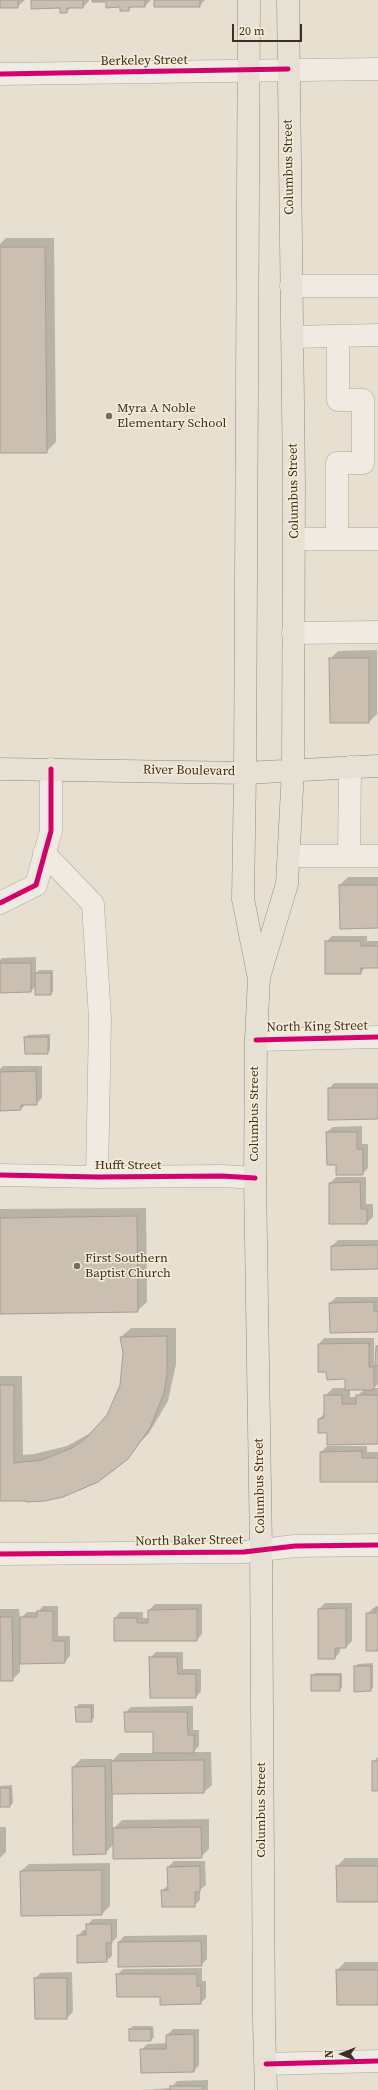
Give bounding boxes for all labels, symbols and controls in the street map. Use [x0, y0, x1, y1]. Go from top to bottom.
scale bar [234, 16, 304, 42]
text: 20 m [239, 23, 265, 39]
street label: Berkeley Street [100, 52, 188, 70]
street label: Columbus Street [280, 119, 298, 215]
place label: Myra A Noble Elementary School [117, 401, 226, 432]
marker: Myra A Noble Elementary School [104, 411, 114, 421]
street label: Columbus Street [285, 443, 303, 539]
street label: River Boulevard [143, 762, 235, 780]
street label: North King Street [266, 1018, 368, 1036]
street label: Columbus Street [247, 1066, 263, 1162]
street label: Hufft Street [95, 1158, 161, 1174]
place label: First Southern Baptist Church [85, 1251, 171, 1282]
marker: First Southern Baptist Church [72, 1261, 82, 1271]
street label: Columbus Street [251, 1438, 269, 1534]
street label: North Baker Street [135, 1532, 243, 1550]
street label: Columbus Street [254, 1762, 270, 1858]
north arrow [322, 2034, 362, 2074]
text: N [322, 2050, 337, 2058]

